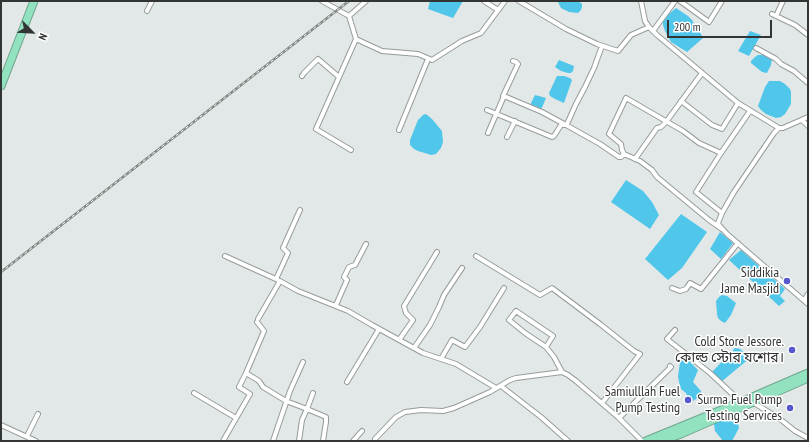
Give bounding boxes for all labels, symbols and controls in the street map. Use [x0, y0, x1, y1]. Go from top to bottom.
north arrow [12, 12, 52, 52]
scale bar [669, 12, 774, 38]
text: 200 m [674, 19, 701, 34]
text: N [35, 31, 51, 42]
place label: Siddikia Jame Masjid [721, 265, 779, 298]
marker: Siddikia Jame Masjid [782, 276, 792, 286]
place label: Cold Store Jessore. কোল্ড স্টোর যশোর। [675, 334, 784, 366]
marker: Cold Store Jessore. কোল্ড স্টোর যশোর। [787, 345, 797, 355]
place label: Samiulllah Fuel Pump Testing [605, 384, 680, 416]
place label: Surma Fuel Pump Testing Services [697, 392, 782, 424]
marker: Samiulllah Fuel Pump Testing [683, 395, 693, 405]
marker: Surma Fuel Pump Testing Services [785, 403, 795, 413]

